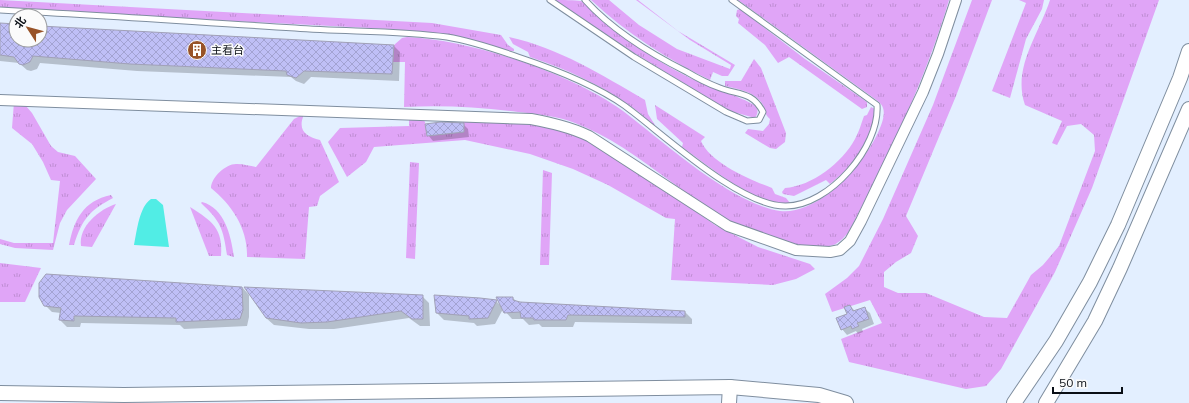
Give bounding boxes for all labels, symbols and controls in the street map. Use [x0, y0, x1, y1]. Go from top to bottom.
north arrow [8, 8, 48, 48]
text: 北 [11, 14, 29, 31]
building icon: 主看台 [186, 39, 208, 61]
place label: 主看台 [211, 43, 244, 57]
scale bar [1053, 369, 1122, 395]
text: 50 m [1059, 375, 1087, 390]

